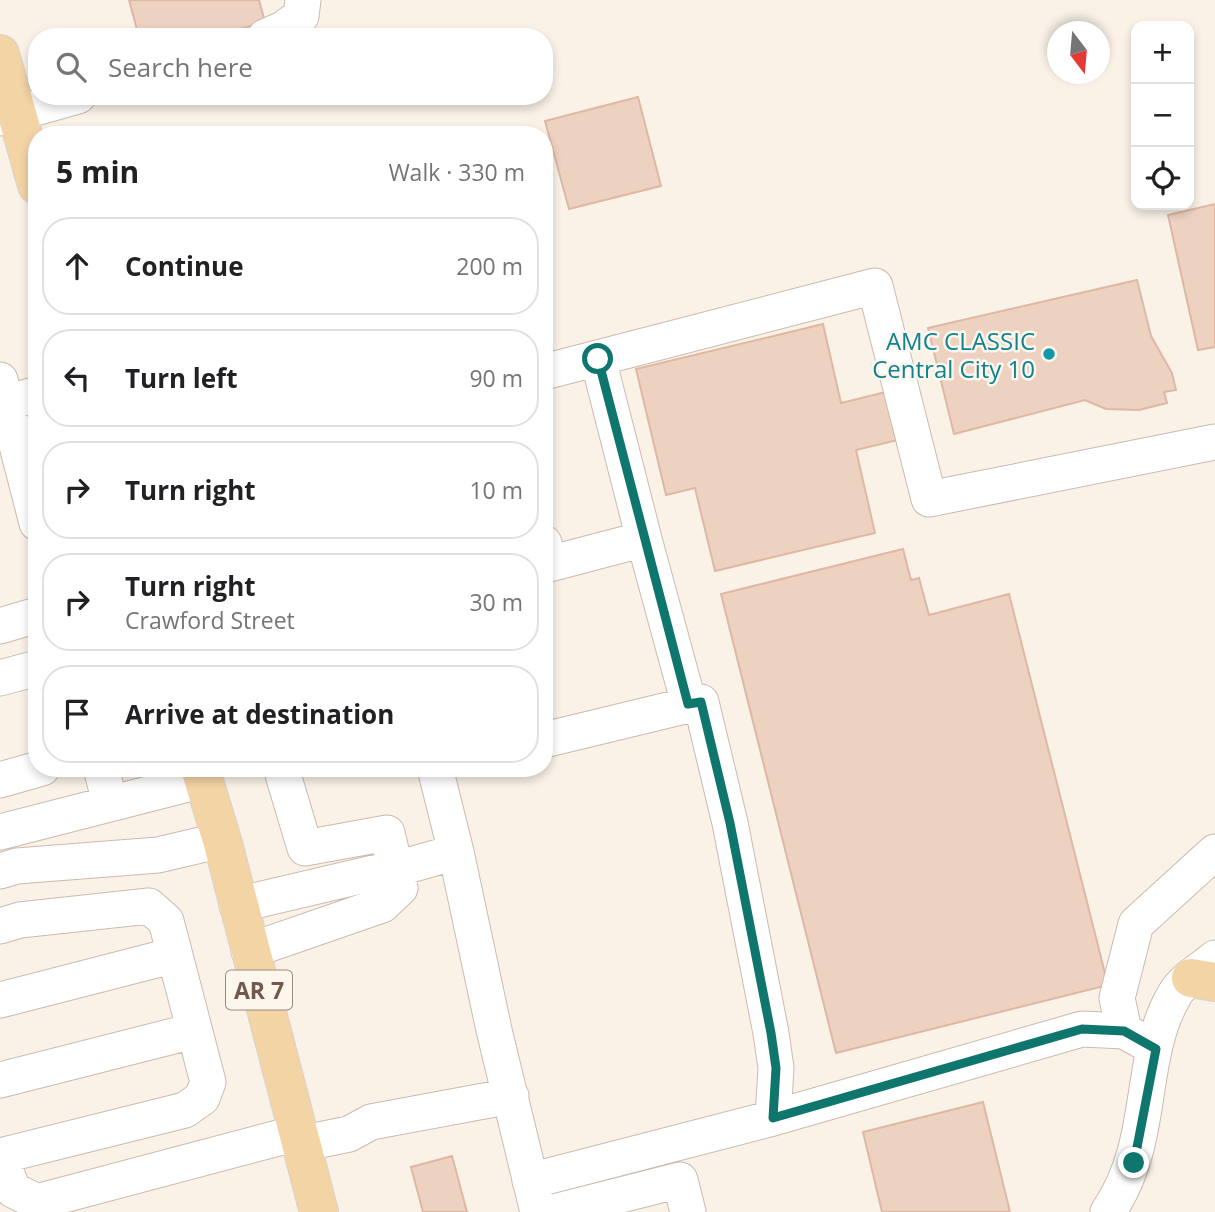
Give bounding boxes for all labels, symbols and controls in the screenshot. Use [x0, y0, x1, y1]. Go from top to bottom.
north arrow [1047, 21, 1110, 84]
map controls [1131, 21, 1194, 210]
button: + [1131, 21, 1194, 84]
search box [28, 28, 553, 105]
icon: search [52, 48, 90, 86]
text: Search here [108, 49, 253, 85]
button: − [1131, 84, 1194, 147]
button: locate [1131, 147, 1194, 210]
text: 5 min [56, 151, 139, 192]
text: Walk · 330 m [388, 156, 525, 188]
icon: ahead [58, 247, 96, 285]
text: Continue [125, 248, 244, 284]
text: 200 m [456, 250, 523, 282]
place label: AMC CLASSIC Central City 10 [872, 324, 1035, 385]
route start [582, 343, 613, 374]
marker: AMC CLASSIC Central City 10 [1041, 346, 1057, 362]
icon: left [58, 359, 96, 397]
text: Turn left [125, 360, 237, 396]
text: 90 m [469, 362, 523, 394]
icon: right [58, 471, 96, 509]
text: Turn right [125, 472, 256, 508]
text: 10 m [469, 474, 523, 506]
text: Turn right [125, 568, 256, 604]
icon: right [58, 583, 96, 621]
text: 30 m [469, 586, 523, 618]
text: Crawford Street [125, 604, 295, 636]
icon: arrive [58, 695, 96, 733]
text: Arrive at destination [125, 696, 394, 732]
road number: AR 7 [226, 970, 292, 1009]
route end [1118, 1147, 1149, 1178]

